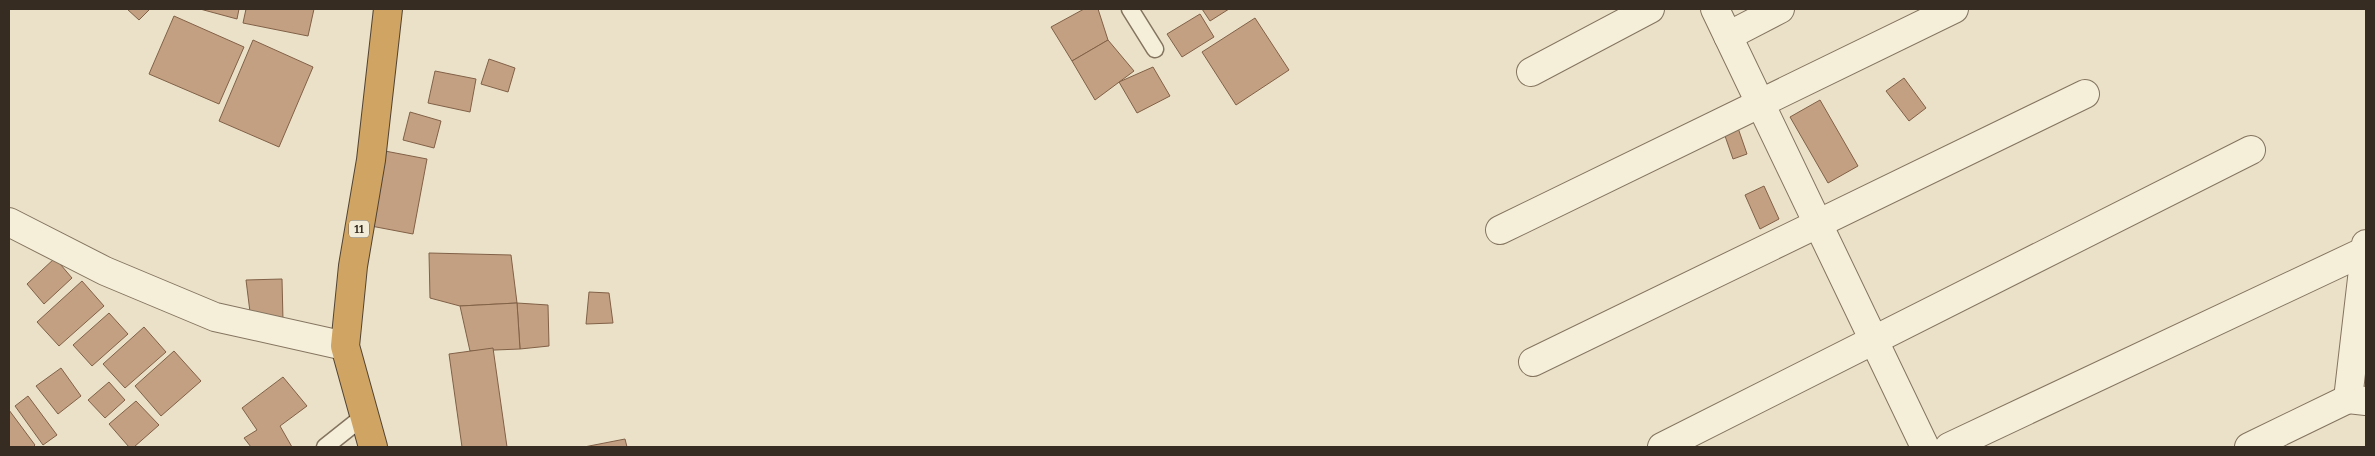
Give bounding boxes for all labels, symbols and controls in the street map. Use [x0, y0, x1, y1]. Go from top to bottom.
road number: 11 [349, 220, 369, 238]

